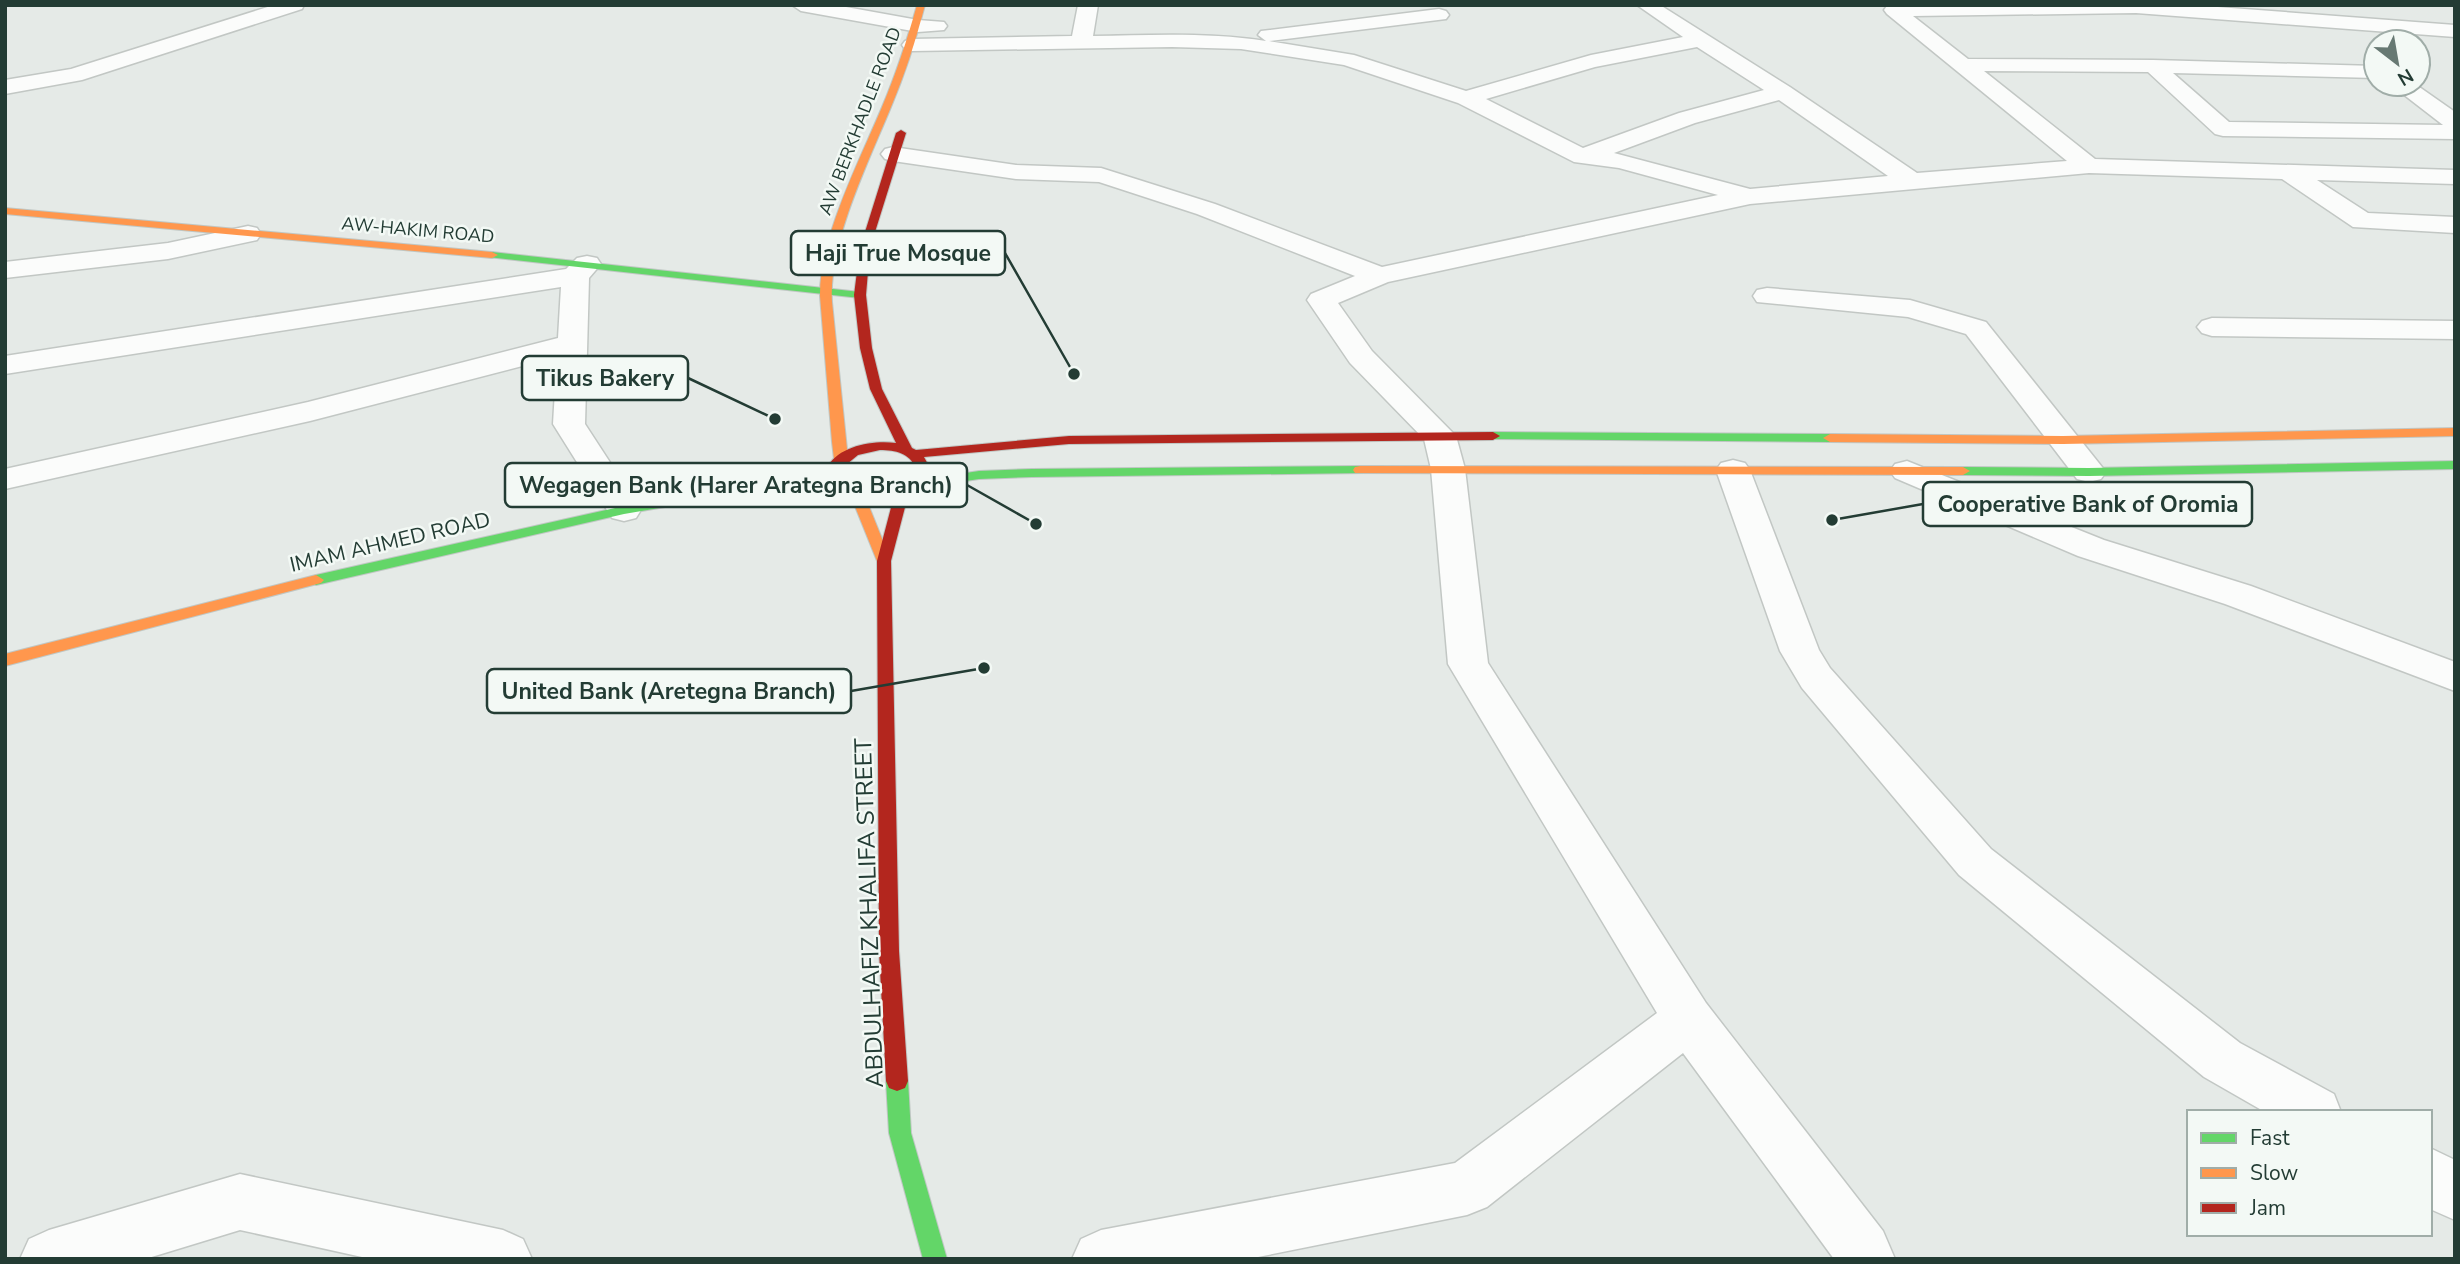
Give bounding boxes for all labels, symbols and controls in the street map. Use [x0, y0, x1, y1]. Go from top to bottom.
street label: AW BERKHADLE ROAD [813, 24, 907, 218]
north arrow [2362, 28, 2432, 98]
text: N [2392, 62, 2418, 92]
street label: AW-HAKIM ROAD [341, 211, 495, 249]
callout: Haji True Mosque [791, 231, 1005, 275]
text: Haji True Mosque [805, 238, 991, 269]
callout: Tikus Bakery [522, 356, 688, 400]
text: Tikus Bakery [536, 363, 675, 394]
callout: Wegagen Bank (Harer Arategna Branch) [505, 463, 967, 507]
text: Wegagen Bank (Harer Arategna Branch) [519, 470, 953, 501]
callout: Cooperative Bank of Oromia [1923, 482, 2252, 526]
text: Cooperative Bank of Oromia [1937, 489, 2239, 520]
street label: IMAM AHMED ROAD [287, 505, 493, 579]
callout: United Bank (Aretegna Branch) [487, 669, 851, 713]
text: United Bank (Aretegna Branch) [501, 676, 837, 707]
street label: ABDULHAFIZ KHALIFA STREET [847, 737, 891, 1088]
legend [2187, 1110, 2432, 1236]
text: Fast [2250, 1124, 2290, 1152]
text: Slow [2250, 1159, 2299, 1187]
text: Jam [2249, 1194, 2286, 1222]

